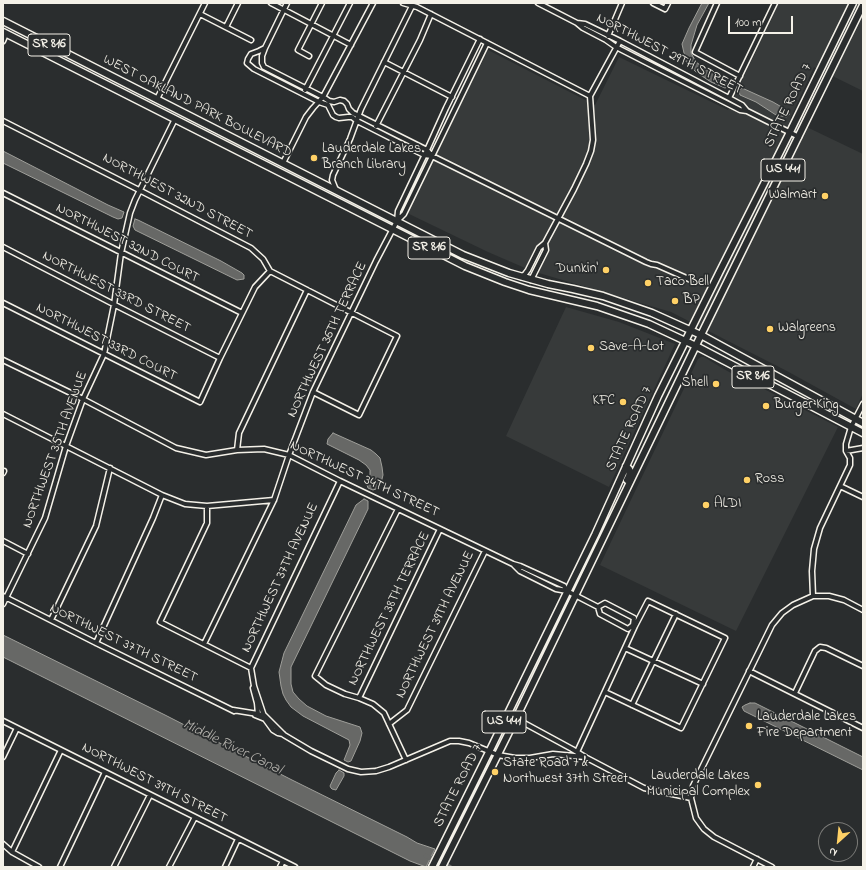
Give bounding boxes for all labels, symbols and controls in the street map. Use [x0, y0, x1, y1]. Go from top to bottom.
scale bar [730, 8, 795, 34]
street label: NORTHWEST 29TH STREET [593, 11, 745, 99]
text: 100 m [735, 14, 762, 32]
road number: SR 816 [28, 34, 70, 56]
street label: WEST OAKLAND PARK BOULEVARD [100, 52, 294, 162]
street label: STATE ROAD 7 [762, 61, 816, 151]
place label: Lauderdale Lakes Branch Library [322, 142, 421, 174]
street label: NORTHWEST 32ND STREET [99, 150, 255, 244]
marker: Lauderdale Lakes Branch Library [309, 153, 319, 163]
road number: US 441 [761, 159, 805, 181]
place label: Walmart [769, 188, 817, 204]
marker: Walmart [820, 191, 830, 201]
street label: NORTHWEST 32ND COURT [53, 201, 201, 287]
road number: SR 816 [408, 237, 450, 259]
street label: NORTHWEST 33RD STREET [39, 248, 193, 338]
street label: NORTHWEST 36TH TERRACE [284, 259, 372, 421]
place label: Dunkin' [556, 262, 598, 278]
marker: Dunkin' [601, 265, 611, 275]
place label: Taco Bell [656, 275, 709, 291]
marker: Taco Bell [643, 278, 653, 288]
place label: BP [683, 293, 700, 309]
marker: BP [670, 296, 680, 306]
street label: NORTHWEST 33RD COURT [33, 300, 179, 386]
place label: Walgreens [778, 321, 836, 337]
marker: Walgreens [765, 324, 775, 334]
place label: Save-A-Lot [599, 340, 664, 356]
marker: Save-A-Lot [586, 343, 596, 353]
road number: SR 816 [732, 366, 774, 388]
street label: NORTHWEST 35TH AVENUE [20, 369, 92, 531]
place label: Shell [681, 376, 708, 392]
marker: Shell [711, 379, 721, 389]
street label: STATE ROAD 7 [603, 384, 657, 474]
place label: KFC [593, 394, 615, 410]
marker: KFC [618, 397, 628, 407]
place label: Burger King [774, 398, 839, 414]
marker: Burger King [761, 401, 771, 411]
street label: NORTHWEST 34TH STREET [287, 438, 441, 522]
place label: Ross [755, 472, 784, 488]
marker: Ross [742, 475, 752, 485]
place label: ALDI [714, 497, 741, 513]
street label: NORTHWEST 37TH AVENUE [239, 500, 323, 656]
marker: ALDI [701, 500, 711, 510]
street label: NORTHWEST 38TH TERRACE [345, 529, 435, 689]
street label: NORTHWEST 39TH AVENUE [393, 549, 479, 701]
street label: NORTHWEST 37TH STREET [46, 601, 200, 687]
place label: Lauderdale Lakes Fire Department [757, 710, 856, 742]
road number: US 441 [482, 711, 526, 733]
water label: Middle River Canal [179, 716, 285, 780]
marker: Lauderdale Lakes Fire Department [744, 721, 754, 731]
street label: NORTHWEST 39TH STREET [78, 740, 230, 828]
street label: STATE ROAD 7 [431, 742, 487, 830]
place label: State Road 7 & Northwest 37th Street [503, 756, 628, 788]
marker: State Road 7 & Northwest 37th Street [490, 767, 500, 777]
place label: Lauderdale Lakes Municipal Complex [646, 769, 750, 802]
marker: Lauderdale Lakes Municipal Complex [753, 780, 763, 790]
north arrow [818, 822, 858, 862]
text: N [826, 843, 840, 861]

